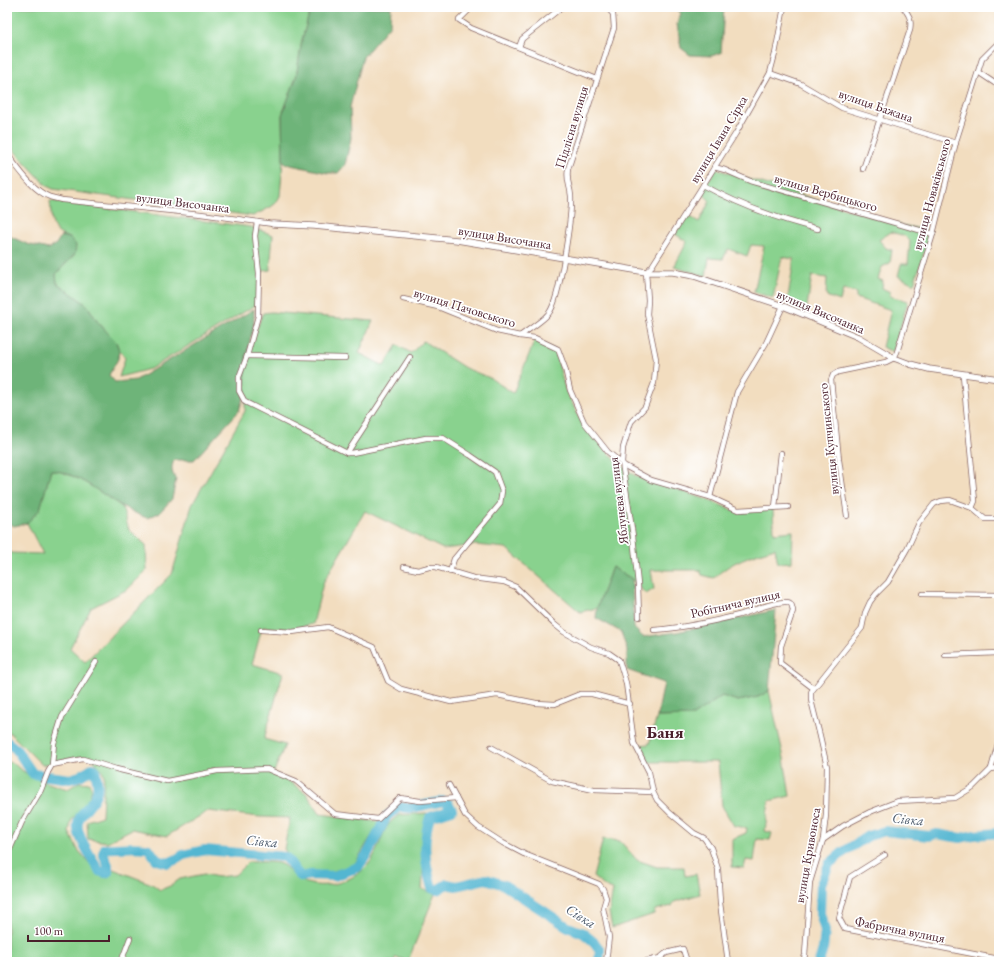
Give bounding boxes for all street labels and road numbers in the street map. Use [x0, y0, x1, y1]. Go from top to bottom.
street label: Підлісна вулиця [551, 84, 592, 170]
street label: вулиця Бажана [836, 85, 916, 126]
street label: вулиця Івана Сірка [686, 92, 752, 186]
street label: вулиця Новаківського [908, 136, 955, 252]
street label: вулиця Вербицького [772, 170, 879, 215]
street label: вулиця Височанка [135, 188, 231, 217]
street label: вулиця Височанка [457, 222, 553, 253]
street label: вулиця Пачовського [412, 284, 518, 331]
street label: вулиця Височанка [774, 285, 868, 338]
street label: вулиця Купчинського [814, 382, 843, 496]
street label: Яблунева вулиця [605, 456, 632, 547]
street label: Робітнича вулиця [689, 585, 782, 622]
street label: вулиця Кривоноса [791, 805, 824, 904]
street label: Фабрична вулиця [853, 912, 947, 947]

